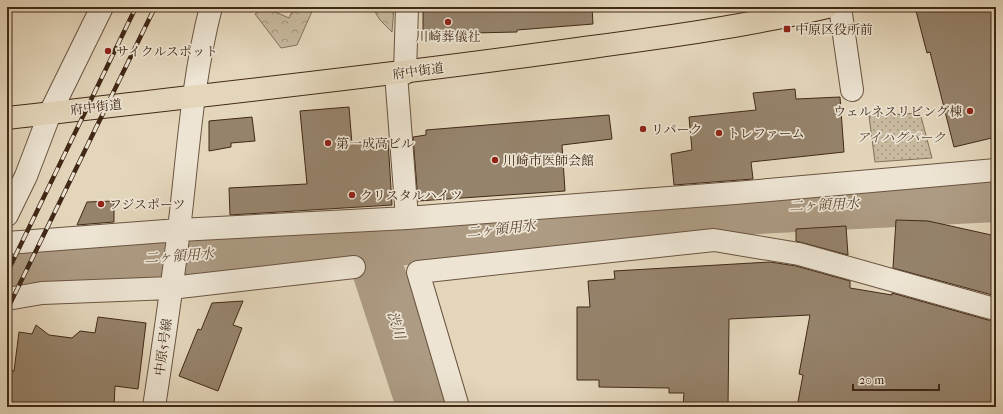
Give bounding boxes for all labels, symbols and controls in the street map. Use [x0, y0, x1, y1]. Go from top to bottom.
marker: 川崎葬儀社 [443, 17, 453, 27]
place label: 中原区役所前 [795, 22, 873, 37]
marker: 中原区役所前 [782, 24, 792, 34]
place label: 川崎葬儀社 [415, 29, 481, 44]
place label: サイクルスポット [116, 44, 218, 59]
marker: サイクルスポット [103, 46, 113, 56]
street label: 府中街道 [391, 60, 445, 82]
street label: 府中街道 [69, 96, 123, 118]
place label: ウェルネスリビング棟 [833, 104, 962, 119]
marker: ウェルネスリビング棟 [965, 106, 975, 116]
place label: リパーク [651, 122, 703, 137]
marker: リパーク [638, 124, 648, 134]
place label: トレファーム [727, 126, 805, 141]
marker: トレファーム [714, 128, 724, 138]
park label: アイハグパーク [857, 130, 945, 145]
place label: 第一成高ビル [336, 136, 414, 151]
marker: 第一成高ビル [323, 138, 333, 148]
place label: 川崎市医師会館 [503, 153, 594, 168]
marker: 川崎市医師会館 [490, 155, 500, 165]
place label: クリスタルハイツ [360, 188, 463, 203]
marker: クリスタルハイツ [347, 190, 357, 200]
water label: 二ヶ領用水 [789, 195, 861, 215]
place label: フジスポーツ [109, 197, 186, 212]
marker: フジスポーツ [96, 199, 106, 209]
water label: 二ヶ領用水 [465, 217, 539, 241]
water label: 二ヶ領用水 [143, 245, 217, 267]
water label: 渋川 [384, 309, 409, 343]
street label: 中原5号線 [152, 317, 174, 377]
scale bar [853, 366, 939, 392]
text: 20 m [859, 373, 884, 387]

